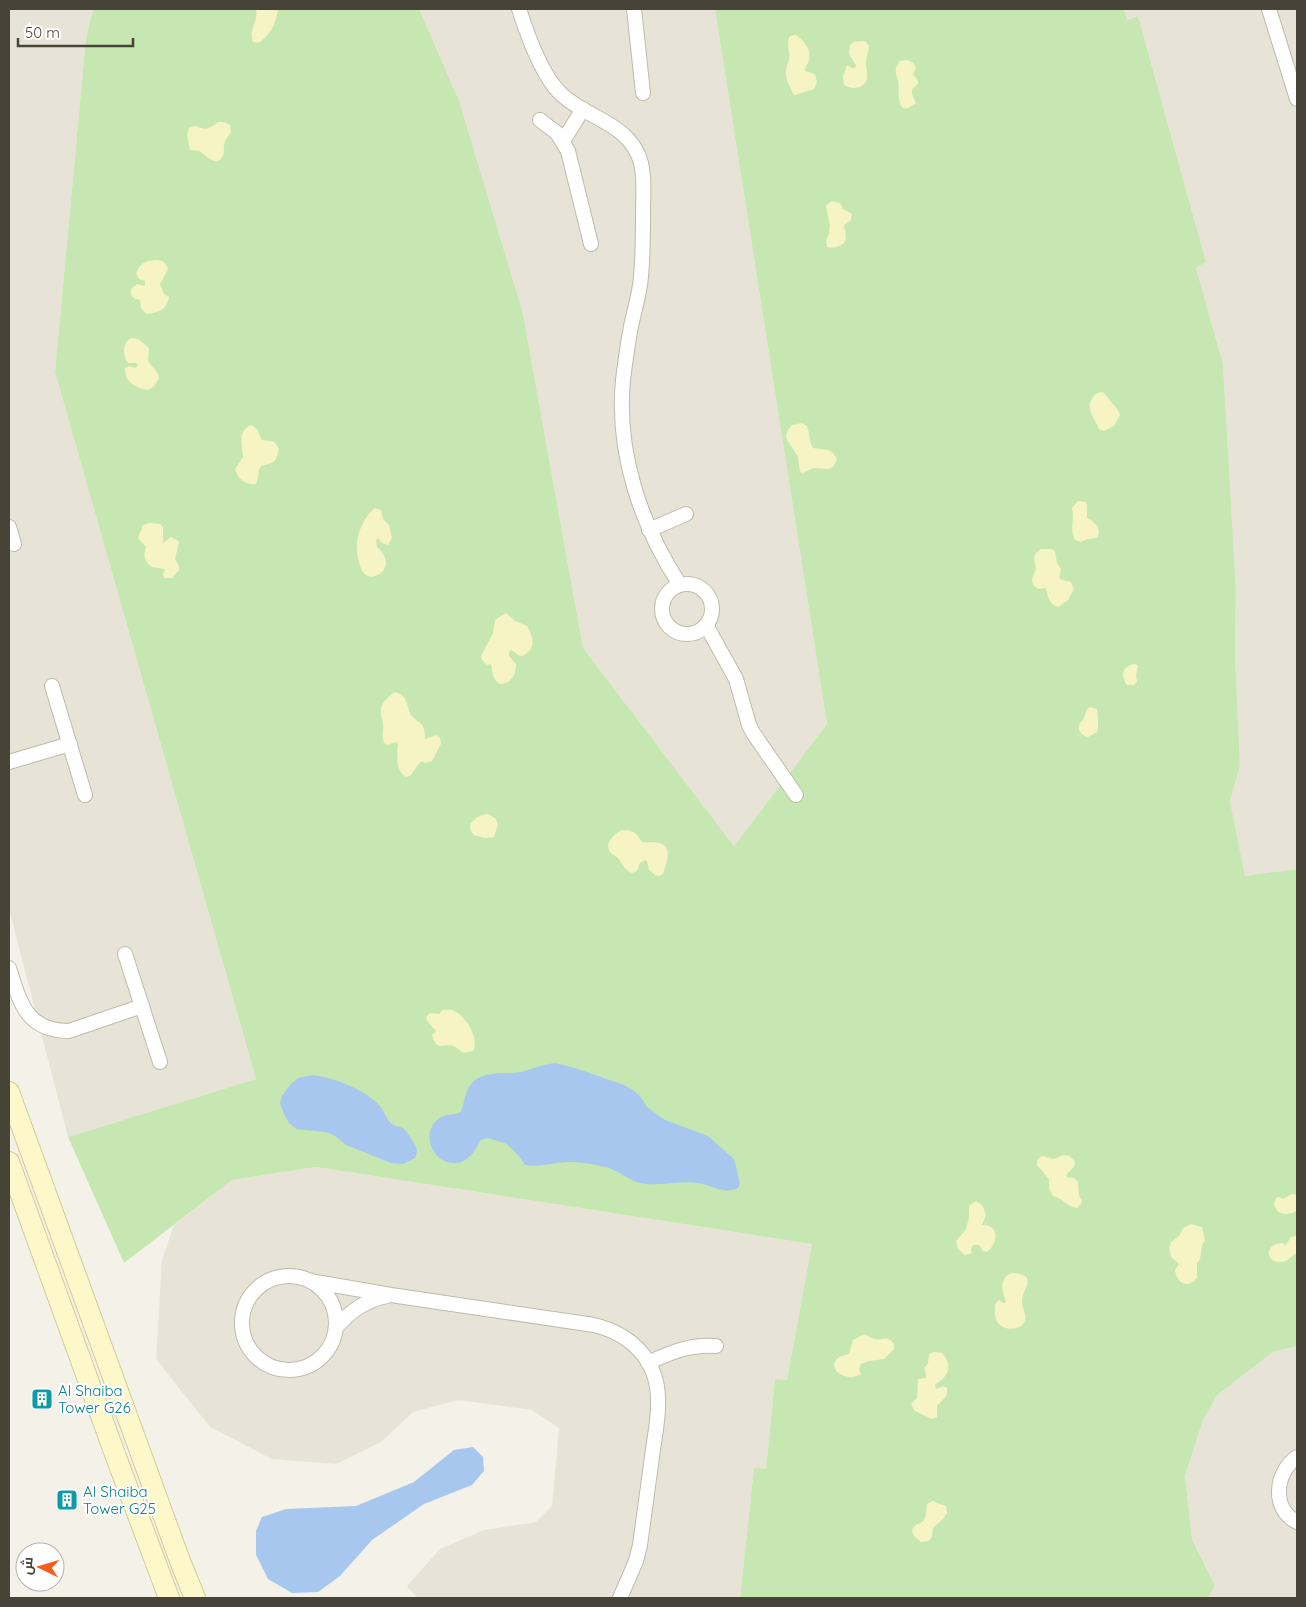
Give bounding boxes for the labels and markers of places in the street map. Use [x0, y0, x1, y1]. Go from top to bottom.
place label: Al Shaiba Tower G26 [58, 1381, 131, 1417]
building icon: Al Shaiba Tower G26 [30, 1387, 54, 1411]
place label: Al Shaiba Tower G25 [83, 1482, 156, 1518]
building icon: Al Shaiba Tower G25 [55, 1488, 79, 1512]

